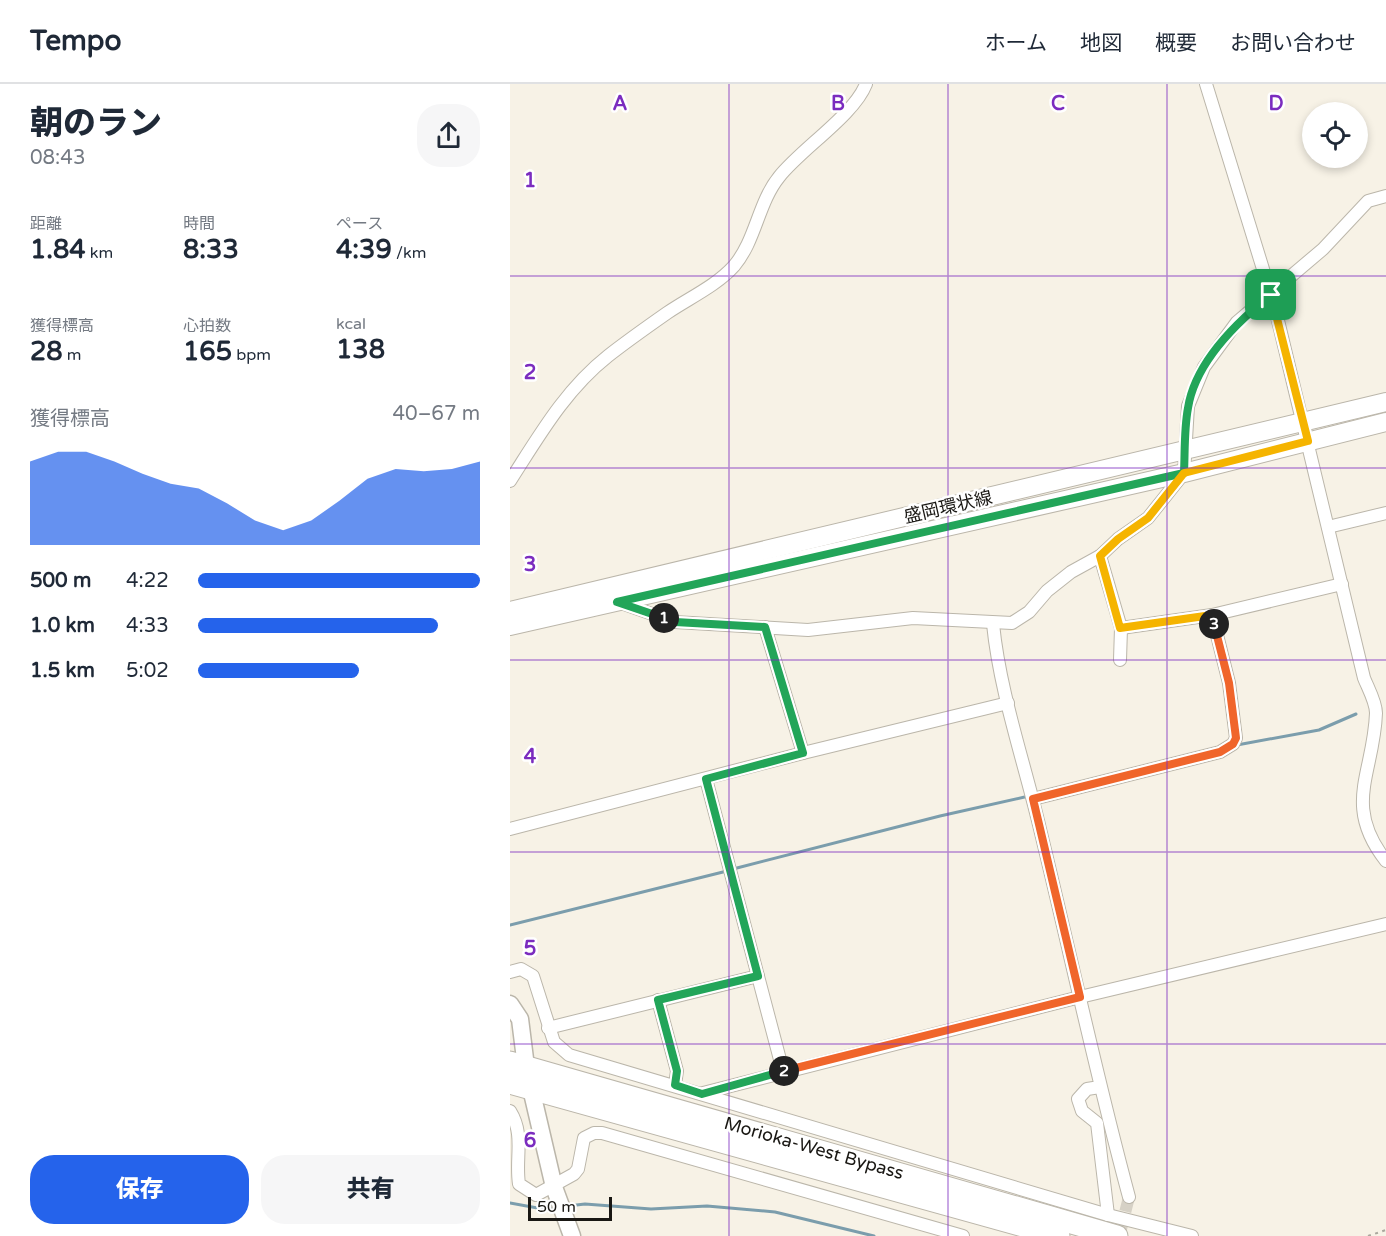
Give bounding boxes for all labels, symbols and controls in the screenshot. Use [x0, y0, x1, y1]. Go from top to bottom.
text: Tempo [30, 24, 122, 58]
text: ホーム [985, 31, 1047, 56]
text: 地図 [1080, 31, 1122, 56]
text: 概要 [1155, 31, 1197, 56]
text: お問い合わせ [1230, 31, 1356, 56]
text: A [613, 92, 628, 116]
text: B [831, 92, 845, 116]
text: C [1051, 92, 1065, 116]
text: D [1268, 92, 1284, 116]
map controls [1302, 102, 1368, 168]
button: locate [1302, 102, 1368, 168]
text: 朝のラン [30, 104, 162, 143]
button: share [417, 104, 480, 167]
text: 08:43 [30, 146, 85, 170]
text: 1 [524, 169, 536, 193]
text: 距離 [30, 214, 62, 234]
text: 時間 [183, 214, 215, 234]
text: ペース [336, 214, 383, 234]
text: 1.84 [30, 234, 86, 265]
text: 8:33 [183, 234, 239, 265]
text: 4:39 [336, 234, 392, 265]
text: km [86, 243, 113, 263]
text: /km [392, 243, 426, 263]
pin [1245, 269, 1296, 320]
icon: arrive [1254, 278, 1287, 311]
text: kcal [336, 314, 366, 334]
text: 獲得標高 [30, 316, 94, 336]
text: 心拍数 [183, 316, 231, 336]
text: 138 [336, 334, 385, 365]
text: 28 [30, 336, 63, 367]
text: 165 [183, 336, 232, 367]
text: m [63, 345, 82, 365]
text: bpm [232, 345, 271, 365]
text: 2 [524, 361, 536, 385]
text: 40–67 m [393, 402, 480, 426]
text: 獲得標高 [30, 407, 110, 431]
street label: 盛岡環状線 [902, 486, 994, 528]
text: 3 [524, 553, 536, 577]
text: 500 m [30, 569, 91, 593]
text: 4:22 [126, 569, 169, 593]
pin: 1 [649, 603, 679, 633]
text: 1 [659, 608, 669, 628]
pin: 3 [1199, 609, 1229, 639]
text: 1.0 km [30, 614, 95, 638]
text: 4:33 [126, 614, 169, 638]
text: 3 [1209, 614, 1219, 634]
text: 1.5 km [30, 659, 95, 683]
text: 5:02 [126, 659, 169, 683]
text: 4 [524, 745, 537, 769]
text: 5 [524, 937, 536, 961]
pin: 2 [769, 1056, 799, 1086]
text: 2 [779, 1061, 789, 1081]
street label: Morioka-West Bypass [722, 1112, 906, 1184]
text: 6 [524, 1129, 536, 1153]
button: 保存 [30, 1155, 249, 1224]
button: 共有 [261, 1155, 480, 1224]
scale bar [528, 1194, 612, 1222]
text: 50 m [537, 1197, 576, 1217]

